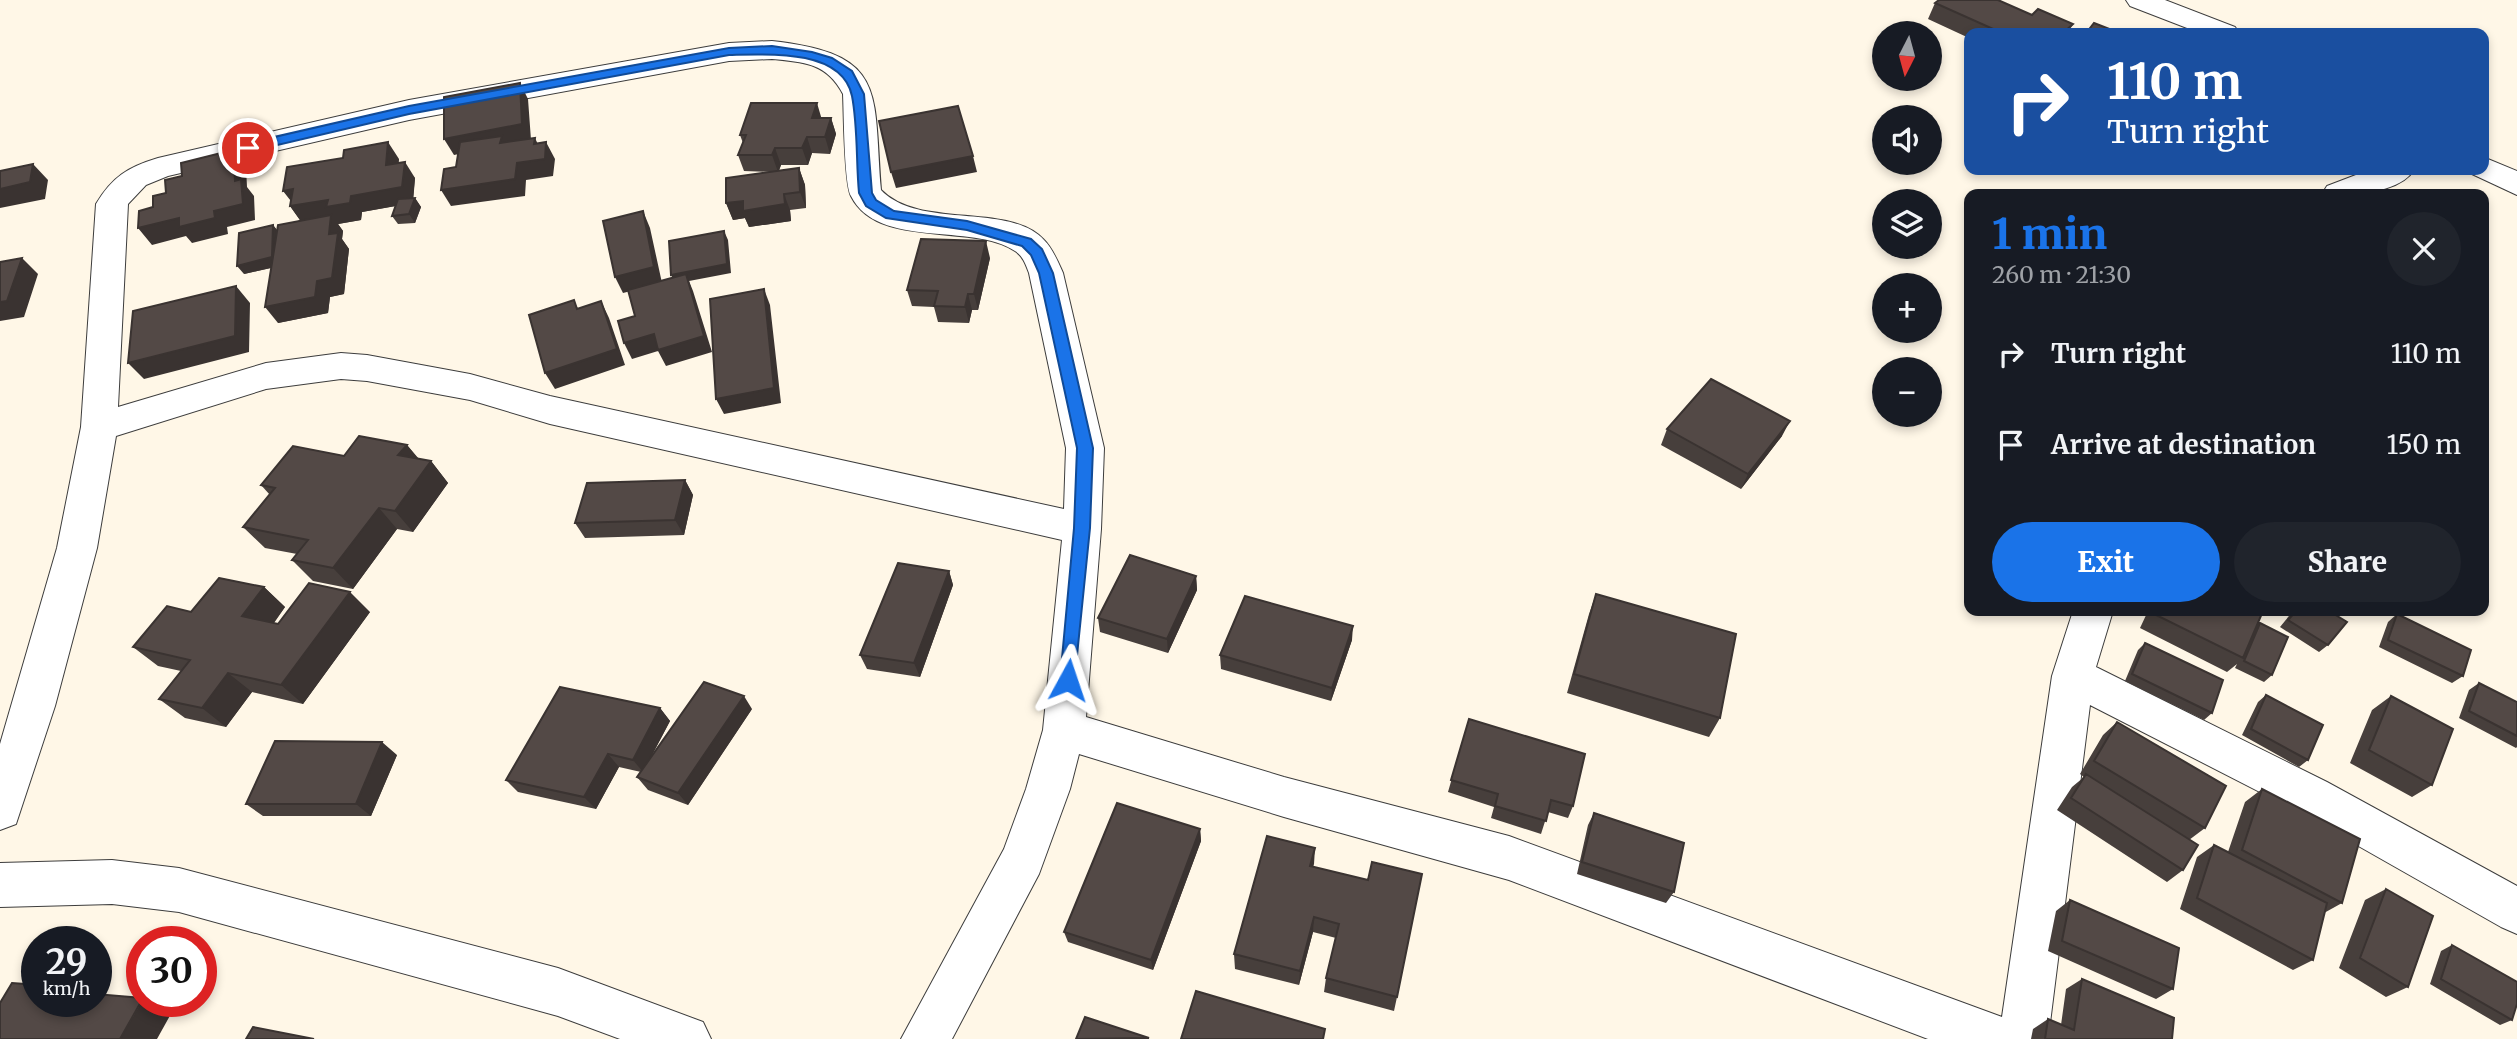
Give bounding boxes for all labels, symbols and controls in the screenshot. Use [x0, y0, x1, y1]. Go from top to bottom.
north arrow [1872, 21, 1942, 91]
map controls [1872, 21, 1942, 427]
text: 110 m [2107, 51, 2242, 112]
icon: right [1992, 56, 2083, 147]
button: sound [1872, 105, 1942, 175]
text: Turn right [2107, 112, 2269, 152]
pin [218, 118, 278, 178]
icon: arrive [229, 129, 267, 167]
button: layers [1872, 189, 1942, 259]
text: 1 min [1992, 208, 2107, 260]
button: close [2387, 212, 2461, 286]
text: 260 m · 21:30 [1992, 260, 2131, 289]
button: + [1872, 273, 1942, 343]
icon: right [1992, 335, 2030, 373]
text: Turn right [2051, 337, 2186, 370]
text: 110 m [2391, 337, 2461, 370]
button: − [1872, 357, 1942, 427]
icon: arrive [1992, 426, 2030, 464]
text: Arrive at destination [2051, 428, 2316, 461]
text: 150 m [2387, 428, 2461, 461]
button: Exit [1992, 522, 2220, 602]
button: Share [2234, 522, 2461, 602]
position arrow [1031, 643, 1105, 717]
speed limit sign: 30 [126, 926, 217, 1017]
text: 29 [46, 940, 87, 984]
text: km/h [43, 977, 90, 1000]

